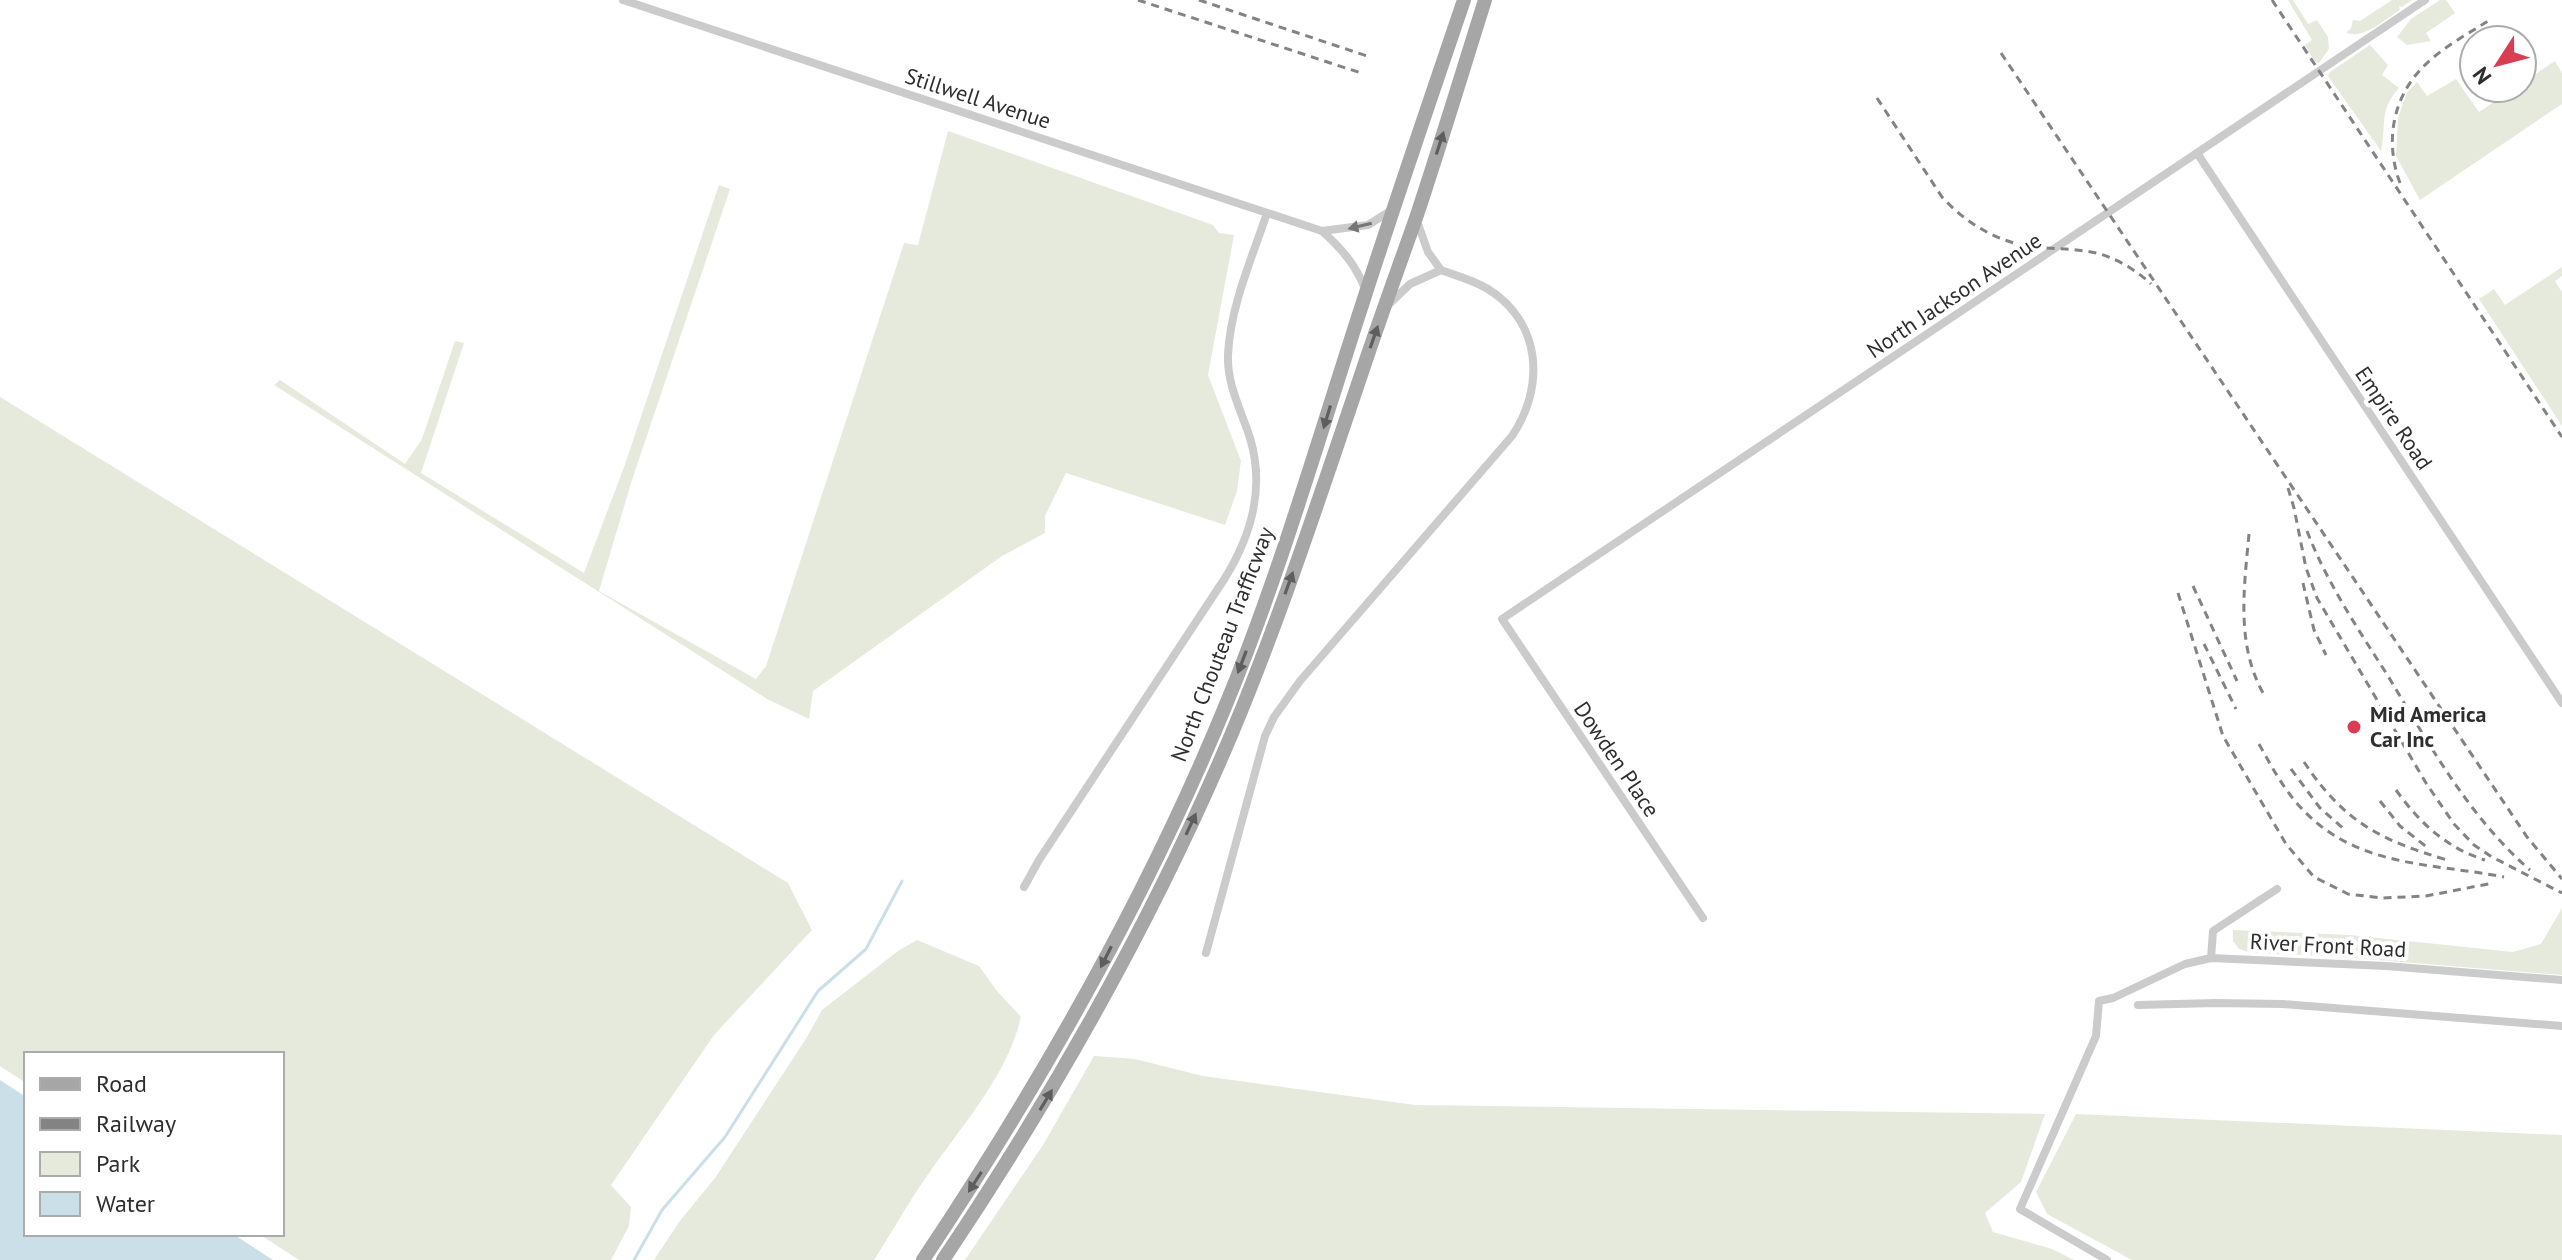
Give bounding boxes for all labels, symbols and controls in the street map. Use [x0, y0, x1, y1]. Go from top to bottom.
north arrow [2458, 24, 2538, 104]
street label: Stillwell Avenue [902, 61, 1054, 135]
text: N [2466, 62, 2497, 90]
one-way arrow [1434, 130, 1446, 154]
one-way arrow [1347, 220, 1372, 232]
street label: North Jackson Avenue [1861, 226, 2047, 364]
one-way arrow [1368, 325, 1380, 349]
street label: Empire Road [2349, 361, 2439, 475]
one-way arrow [1320, 405, 1333, 429]
street label: North Chouteau Trafficway [1164, 522, 1280, 765]
one-way arrow [1283, 571, 1296, 595]
one-way arrow [1235, 650, 1248, 674]
street label: Dowden Place [1568, 696, 1666, 822]
place label: Mid America Car Inc [2370, 700, 2486, 753]
marker: Mid America Car Inc [2345, 718, 2363, 736]
one-way arrow [1184, 812, 1198, 836]
street label: River Front Road [2249, 927, 2407, 963]
one-way arrow [1100, 946, 1114, 968]
legend [24, 1052, 284, 1236]
text: Road [96, 1068, 147, 1099]
one-way arrow [1038, 1089, 1052, 1111]
text: Railway [96, 1108, 176, 1139]
text: Park [96, 1148, 141, 1179]
one-way arrow [968, 1171, 983, 1192]
text: Water [96, 1188, 155, 1219]

